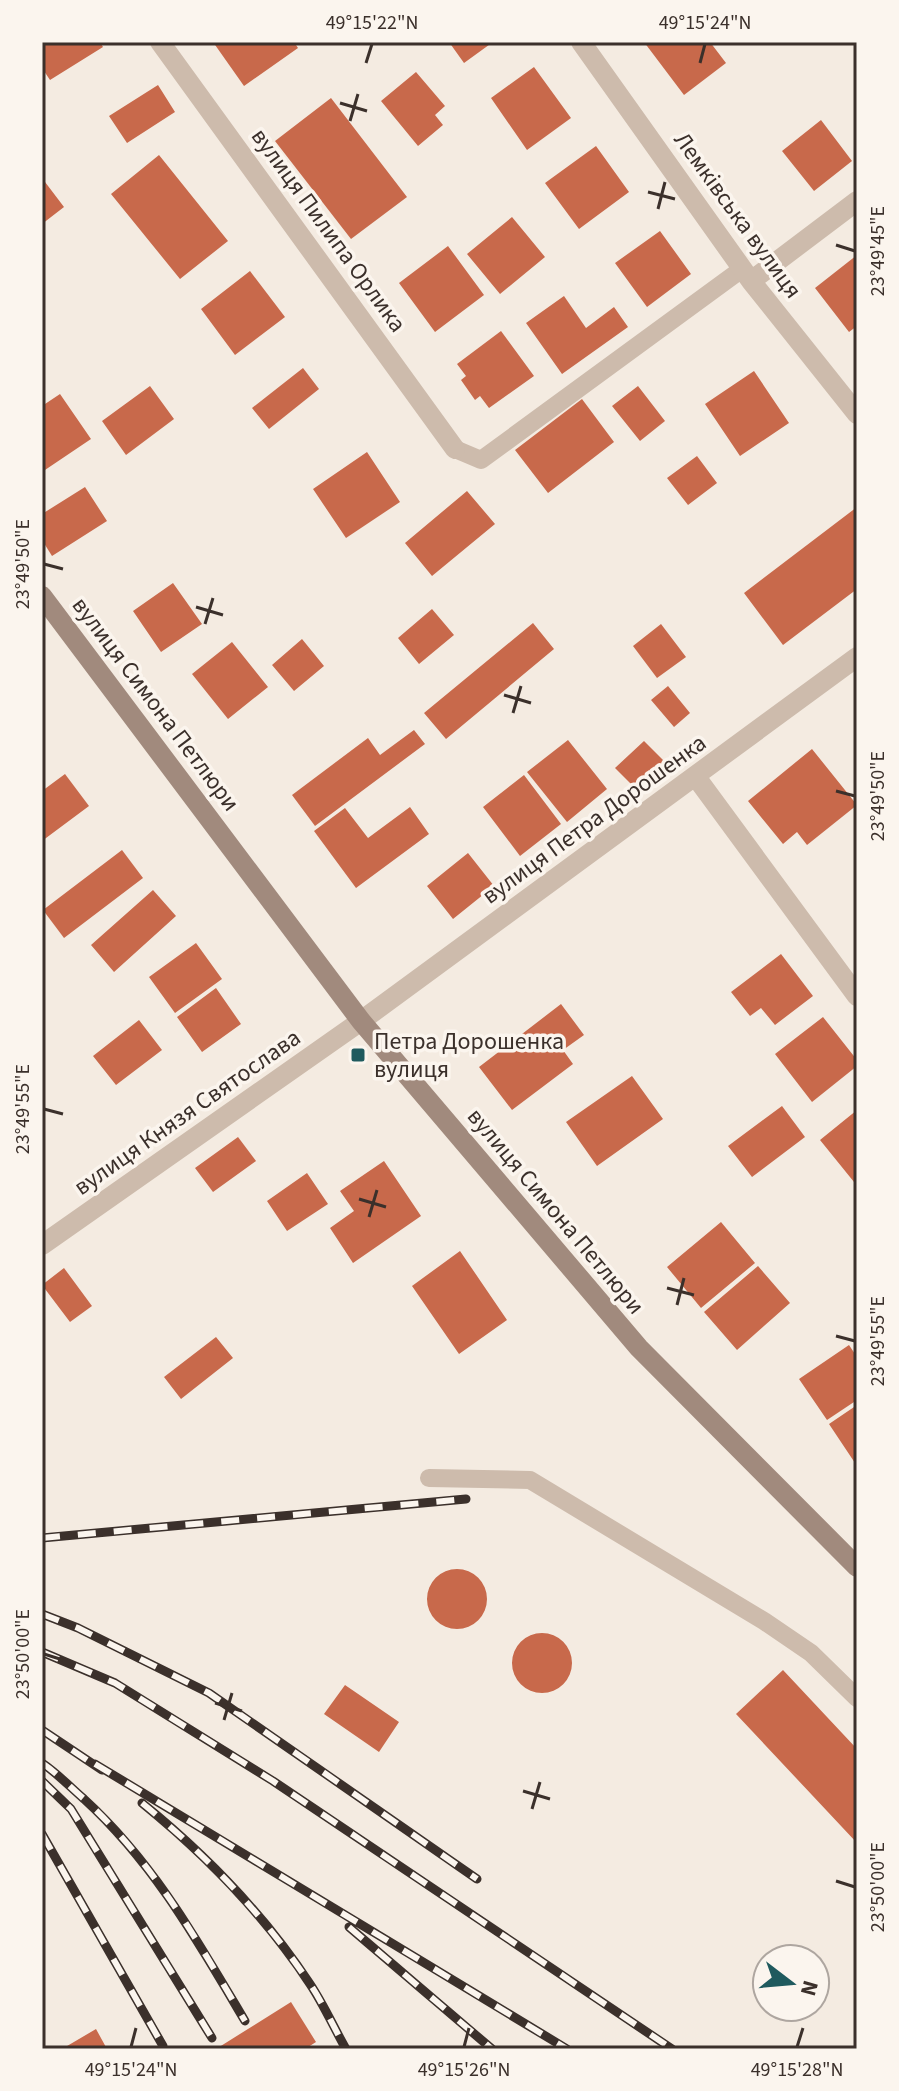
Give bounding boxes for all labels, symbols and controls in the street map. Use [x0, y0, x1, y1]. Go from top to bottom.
text: 49°15'22"N [326, 9, 418, 37]
text: 49°15'24"N [659, 9, 751, 37]
street label: вулиця Пилипа Орлика [242, 121, 415, 340]
street label: Лемківська вулиця [665, 125, 810, 306]
text: 23°49'45"E [864, 206, 892, 296]
text: 23°49'50"E [9, 519, 37, 609]
street label: вулиця Симона Петлюри [63, 590, 248, 819]
street label: вулиця Петра Дорошенка [475, 726, 714, 913]
text: 23°49'50"E [864, 751, 892, 841]
street label: вулиця Князя Святослава [67, 1021, 308, 1204]
place label: Петра Дорошенка вулиця [374, 1024, 564, 1087]
marker: Петра Дорошенка вулиця [349, 1046, 367, 1064]
text: 23°49'55"E [9, 1064, 37, 1154]
street label: вулиця Симона Петлюри [459, 1100, 653, 1322]
text: 23°49'55"E [864, 1296, 892, 1386]
text: 23°50'00"E [9, 1609, 37, 1699]
text: 23°50'00"E [864, 1842, 892, 1932]
north arrow [751, 1943, 831, 2023]
text: N [792, 1977, 827, 2000]
text: 49°15'24"N [85, 2056, 177, 2084]
text: 49°15'26"N [418, 2056, 510, 2084]
text: 49°15'28"N [751, 2056, 843, 2084]

